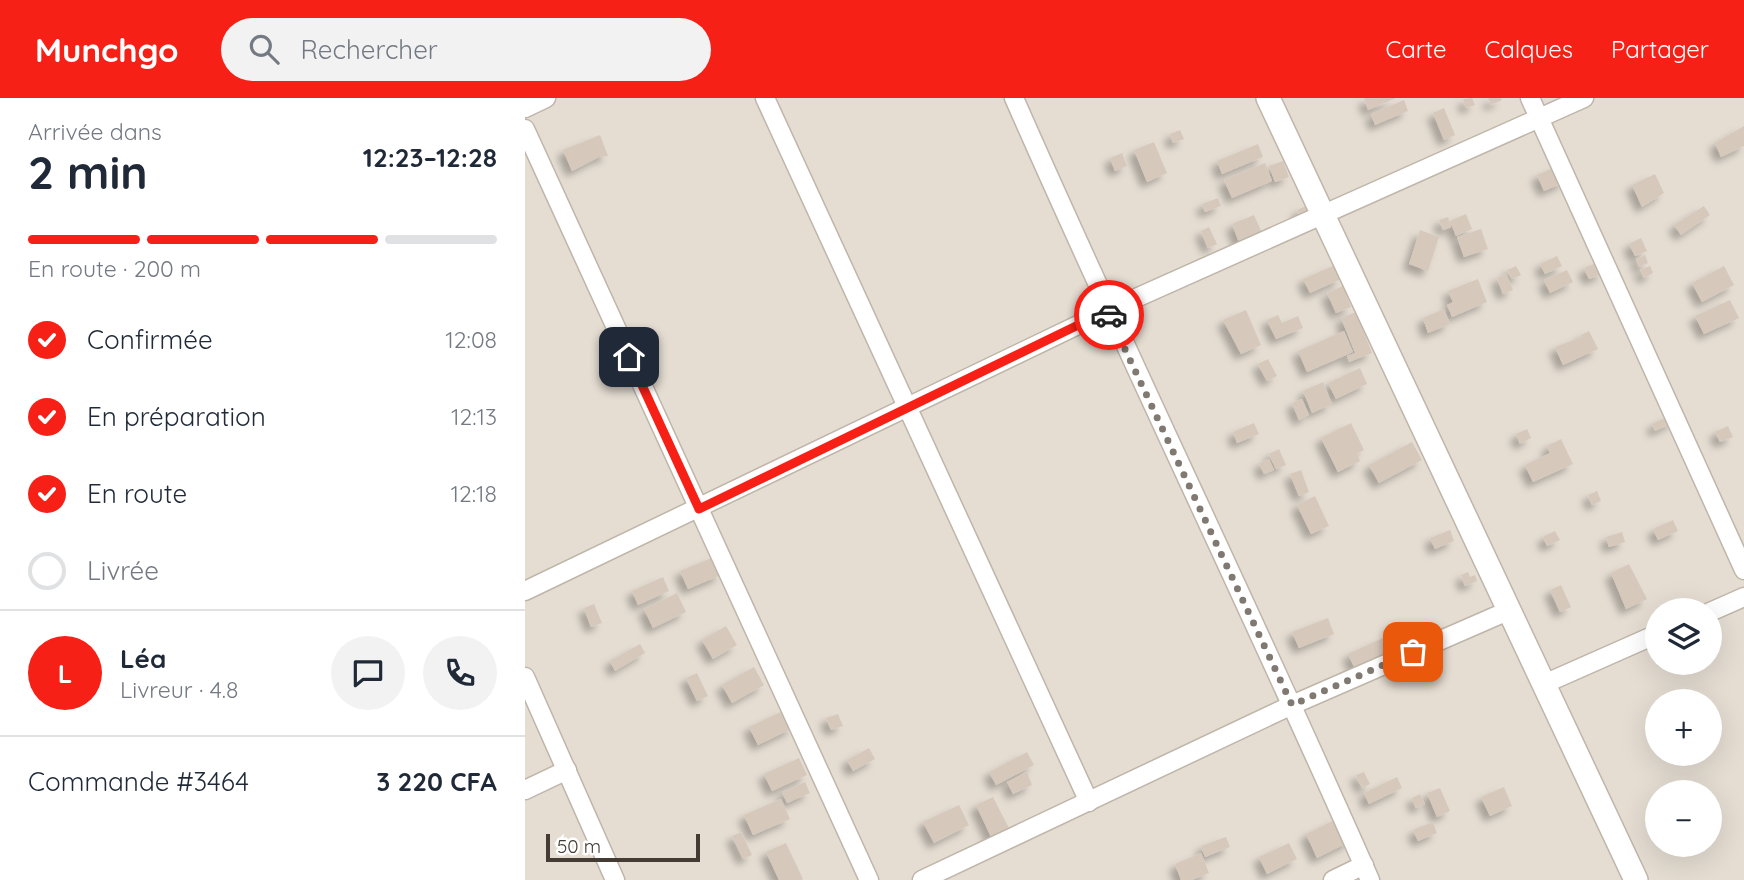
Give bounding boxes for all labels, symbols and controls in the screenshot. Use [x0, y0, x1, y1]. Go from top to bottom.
search box [221, 18, 711, 81]
text: Munchgo [35, 29, 179, 70]
icon: search [245, 30, 283, 68]
text: Rechercher [301, 33, 438, 66]
text: Carte [1385, 34, 1447, 64]
text: Calques [1485, 34, 1573, 64]
text: Partager [1611, 34, 1709, 64]
text: Arrivée dans [28, 117, 162, 146]
text: 12:23–12:28 [363, 141, 497, 174]
text: 2 min [28, 143, 148, 201]
text: En route · 200 m [28, 254, 201, 283]
courier [1074, 280, 1144, 350]
icon: car [1090, 296, 1128, 334]
icon: check [28, 321, 66, 359]
text: Confirmée [87, 323, 213, 356]
text: 12:08 [445, 325, 497, 354]
pin [599, 327, 659, 387]
icon: home [610, 338, 648, 376]
icon: check [28, 398, 66, 436]
text: En préparation [87, 400, 266, 433]
text: 12:13 [451, 402, 497, 431]
icon: check [28, 475, 66, 513]
text: En route [87, 477, 187, 510]
text: 12:18 [451, 479, 497, 508]
text: Livrée [87, 554, 159, 587]
map controls [1645, 598, 1722, 857]
button: layers [1645, 598, 1722, 675]
pin [1383, 622, 1443, 682]
icon: bag [1394, 633, 1432, 671]
button: chat [331, 636, 405, 710]
button: phone [423, 636, 497, 710]
text: Léa [120, 642, 166, 675]
text: L [58, 657, 72, 690]
text: Livreur · 4.8 [120, 675, 238, 704]
button: + [1645, 689, 1722, 766]
text: Commande #3464 [28, 765, 249, 798]
text: 3 220 CFA [376, 765, 497, 798]
button: − [1645, 780, 1722, 857]
scale bar [546, 831, 700, 863]
text: 50 m [557, 834, 601, 858]

